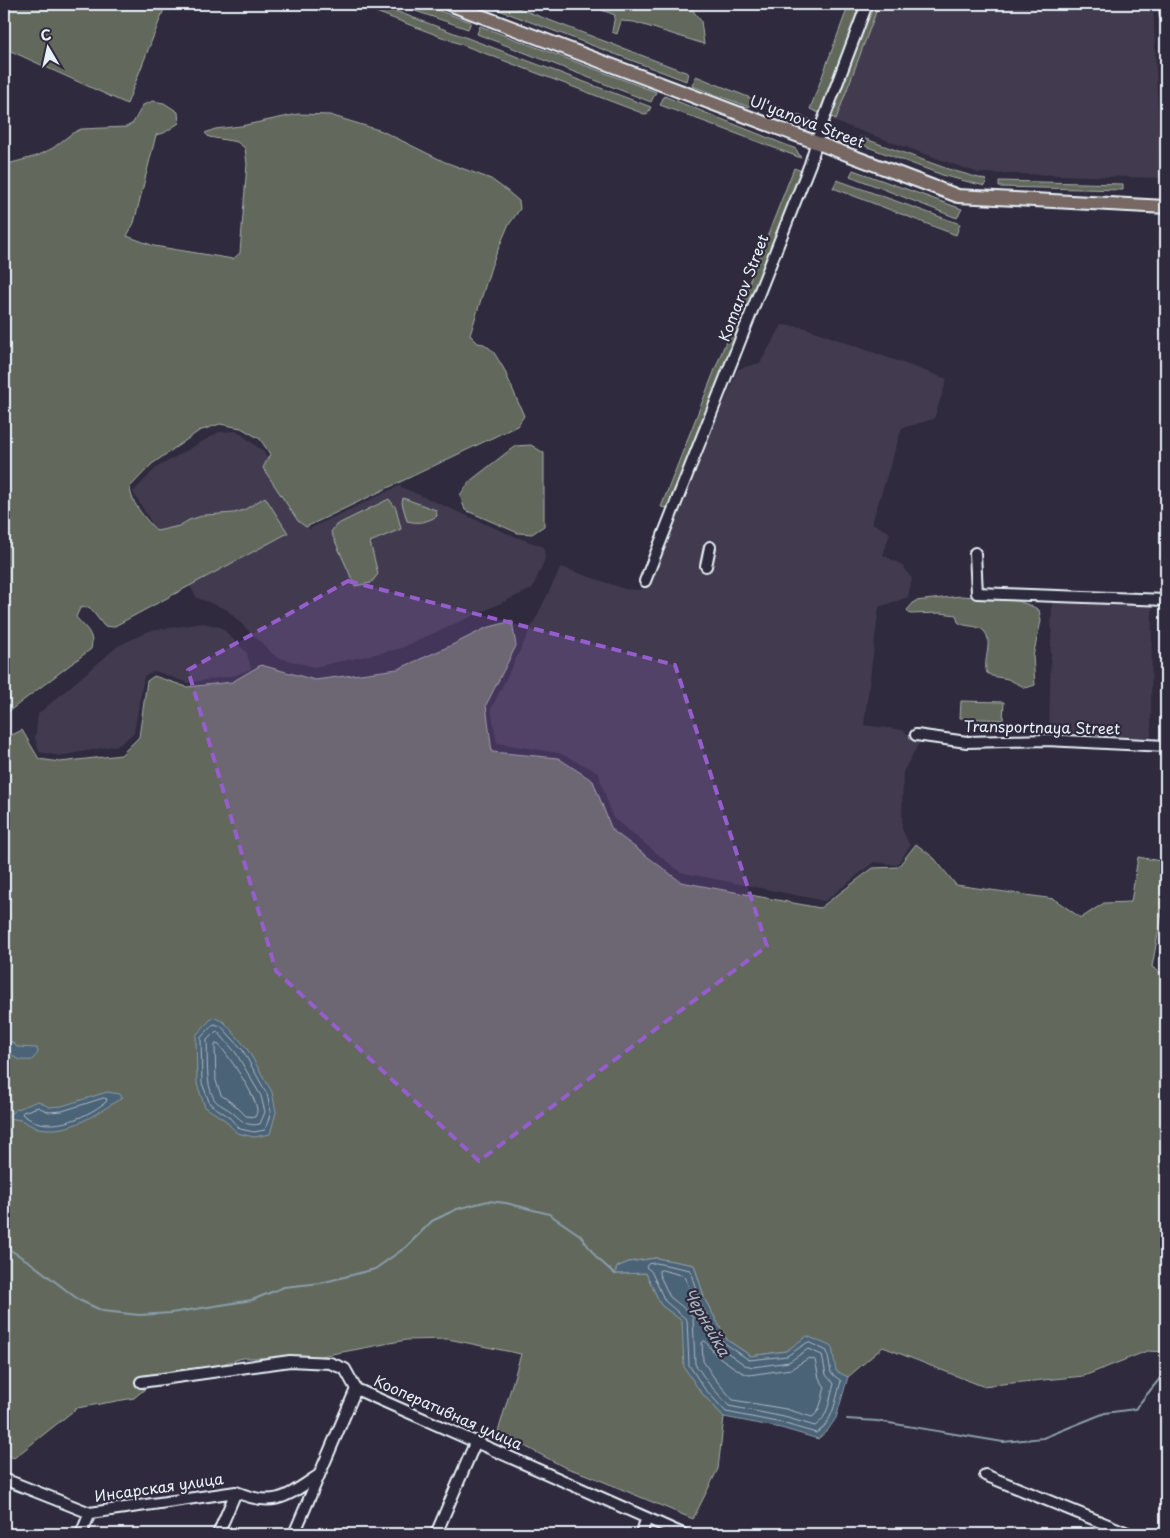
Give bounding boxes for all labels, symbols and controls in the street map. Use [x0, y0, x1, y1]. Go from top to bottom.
north arrow [22, 22, 72, 72]
text: С [39, 23, 53, 46]
street label: Ul'yanova Street [747, 88, 868, 153]
street label: Komarov Street [712, 230, 774, 344]
street label: Transportnaya Street [964, 714, 1120, 739]
water label: Чернейка [679, 1283, 738, 1361]
street label: Кооперативная улица [370, 1368, 527, 1455]
street label: Инсарская улица [93, 1466, 225, 1507]

